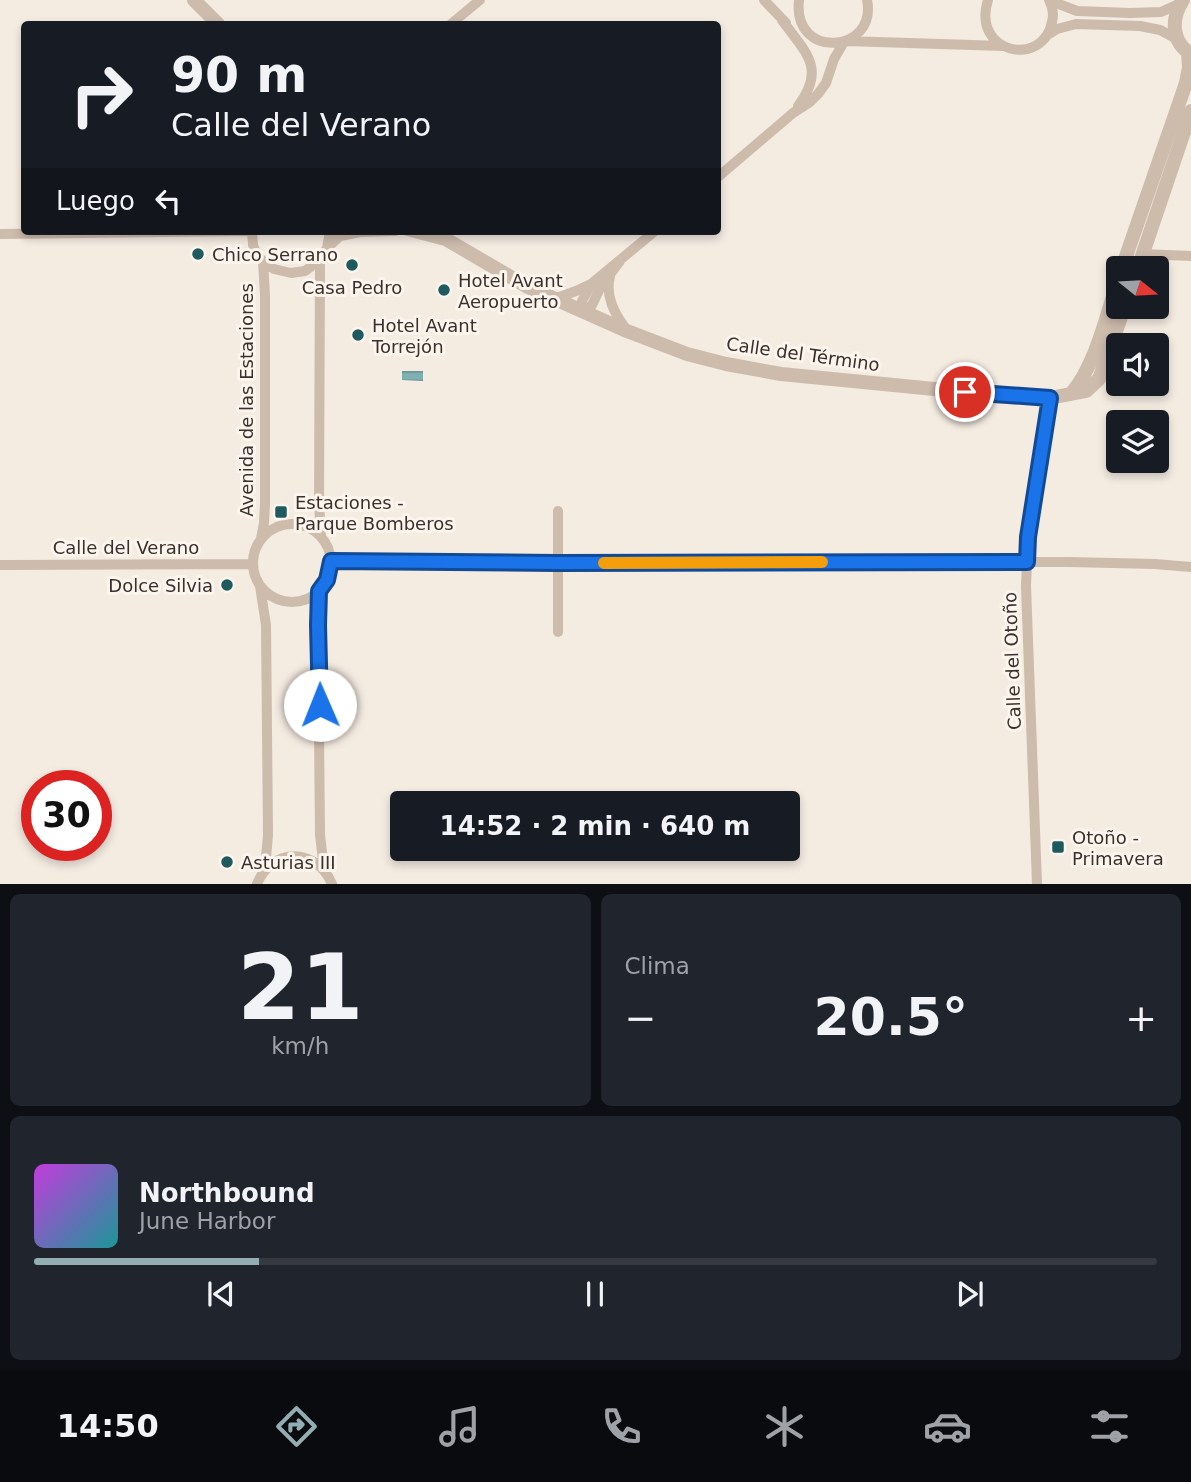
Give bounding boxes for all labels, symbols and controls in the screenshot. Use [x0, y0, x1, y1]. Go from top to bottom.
text: 90 m [171, 47, 307, 104]
icon: right [56, 49, 147, 140]
text: Calle del Verano [171, 106, 431, 144]
icon: left [149, 182, 187, 220]
text: Luego [56, 186, 135, 216]
place label: Chico Serrano [212, 244, 338, 265]
marker: Chico Serrano [190, 246, 206, 262]
north arrow [1106, 256, 1169, 318]
map controls [1106, 256, 1169, 473]
marker: Casa Pedro [344, 257, 360, 273]
place label: Hotel Avant Aeropuerto [458, 270, 563, 312]
place label: Casa Pedro [302, 277, 402, 298]
marker: Hotel Avant Aeropuerto [436, 282, 452, 298]
street label: Avenida de las Estaciones [236, 283, 257, 517]
place label: Hotel Avant Torrejón [371, 315, 477, 357]
marker: Hotel Avant Torrejón [350, 327, 366, 343]
street label: Calle del Término [725, 333, 881, 375]
button: sound [1106, 333, 1169, 396]
pin [935, 362, 995, 422]
icon: arrive [946, 373, 984, 411]
button: layers [1106, 410, 1169, 473]
place label: Estaciones - Parque Bomberos [295, 492, 454, 534]
marker: Estaciones - Parque Bomberos [273, 504, 289, 520]
street label: Calle del Verano [53, 537, 199, 558]
place label: Dolce Silvia [108, 575, 213, 596]
marker: Dolce Silvia [219, 577, 235, 593]
street label: Calle del Otoño [999, 592, 1025, 730]
position arrow [283, 668, 357, 742]
speed limit sign: 30 [21, 770, 112, 861]
text: 14:52 · 2 min · 640 m [440, 811, 750, 841]
place label: Otoño - Primavera [1072, 827, 1164, 869]
marker: Otoño - Primavera [1050, 839, 1066, 855]
place label: Asturias III [241, 852, 336, 873]
marker: Asturias III [219, 854, 235, 870]
text: 21 [237, 935, 364, 1040]
text: Clima [625, 953, 690, 979]
text: 20.5° [814, 987, 968, 1047]
text: − [625, 996, 656, 1040]
text: + [1125, 996, 1157, 1040]
text: km/h [271, 1033, 329, 1059]
text: Northbound [139, 1178, 315, 1208]
text: June Harbor [139, 1208, 275, 1234]
icon: previous [202, 1275, 240, 1313]
icon: pause [576, 1275, 614, 1313]
icon: next [951, 1275, 989, 1313]
icon: directions [272, 1402, 321, 1451]
icon: music [435, 1402, 484, 1451]
icon: phone [597, 1402, 646, 1451]
icon: climate [760, 1402, 809, 1451]
icon: car [923, 1402, 972, 1451]
icon: filters [1085, 1402, 1134, 1451]
text: 14:50 [57, 1407, 159, 1445]

